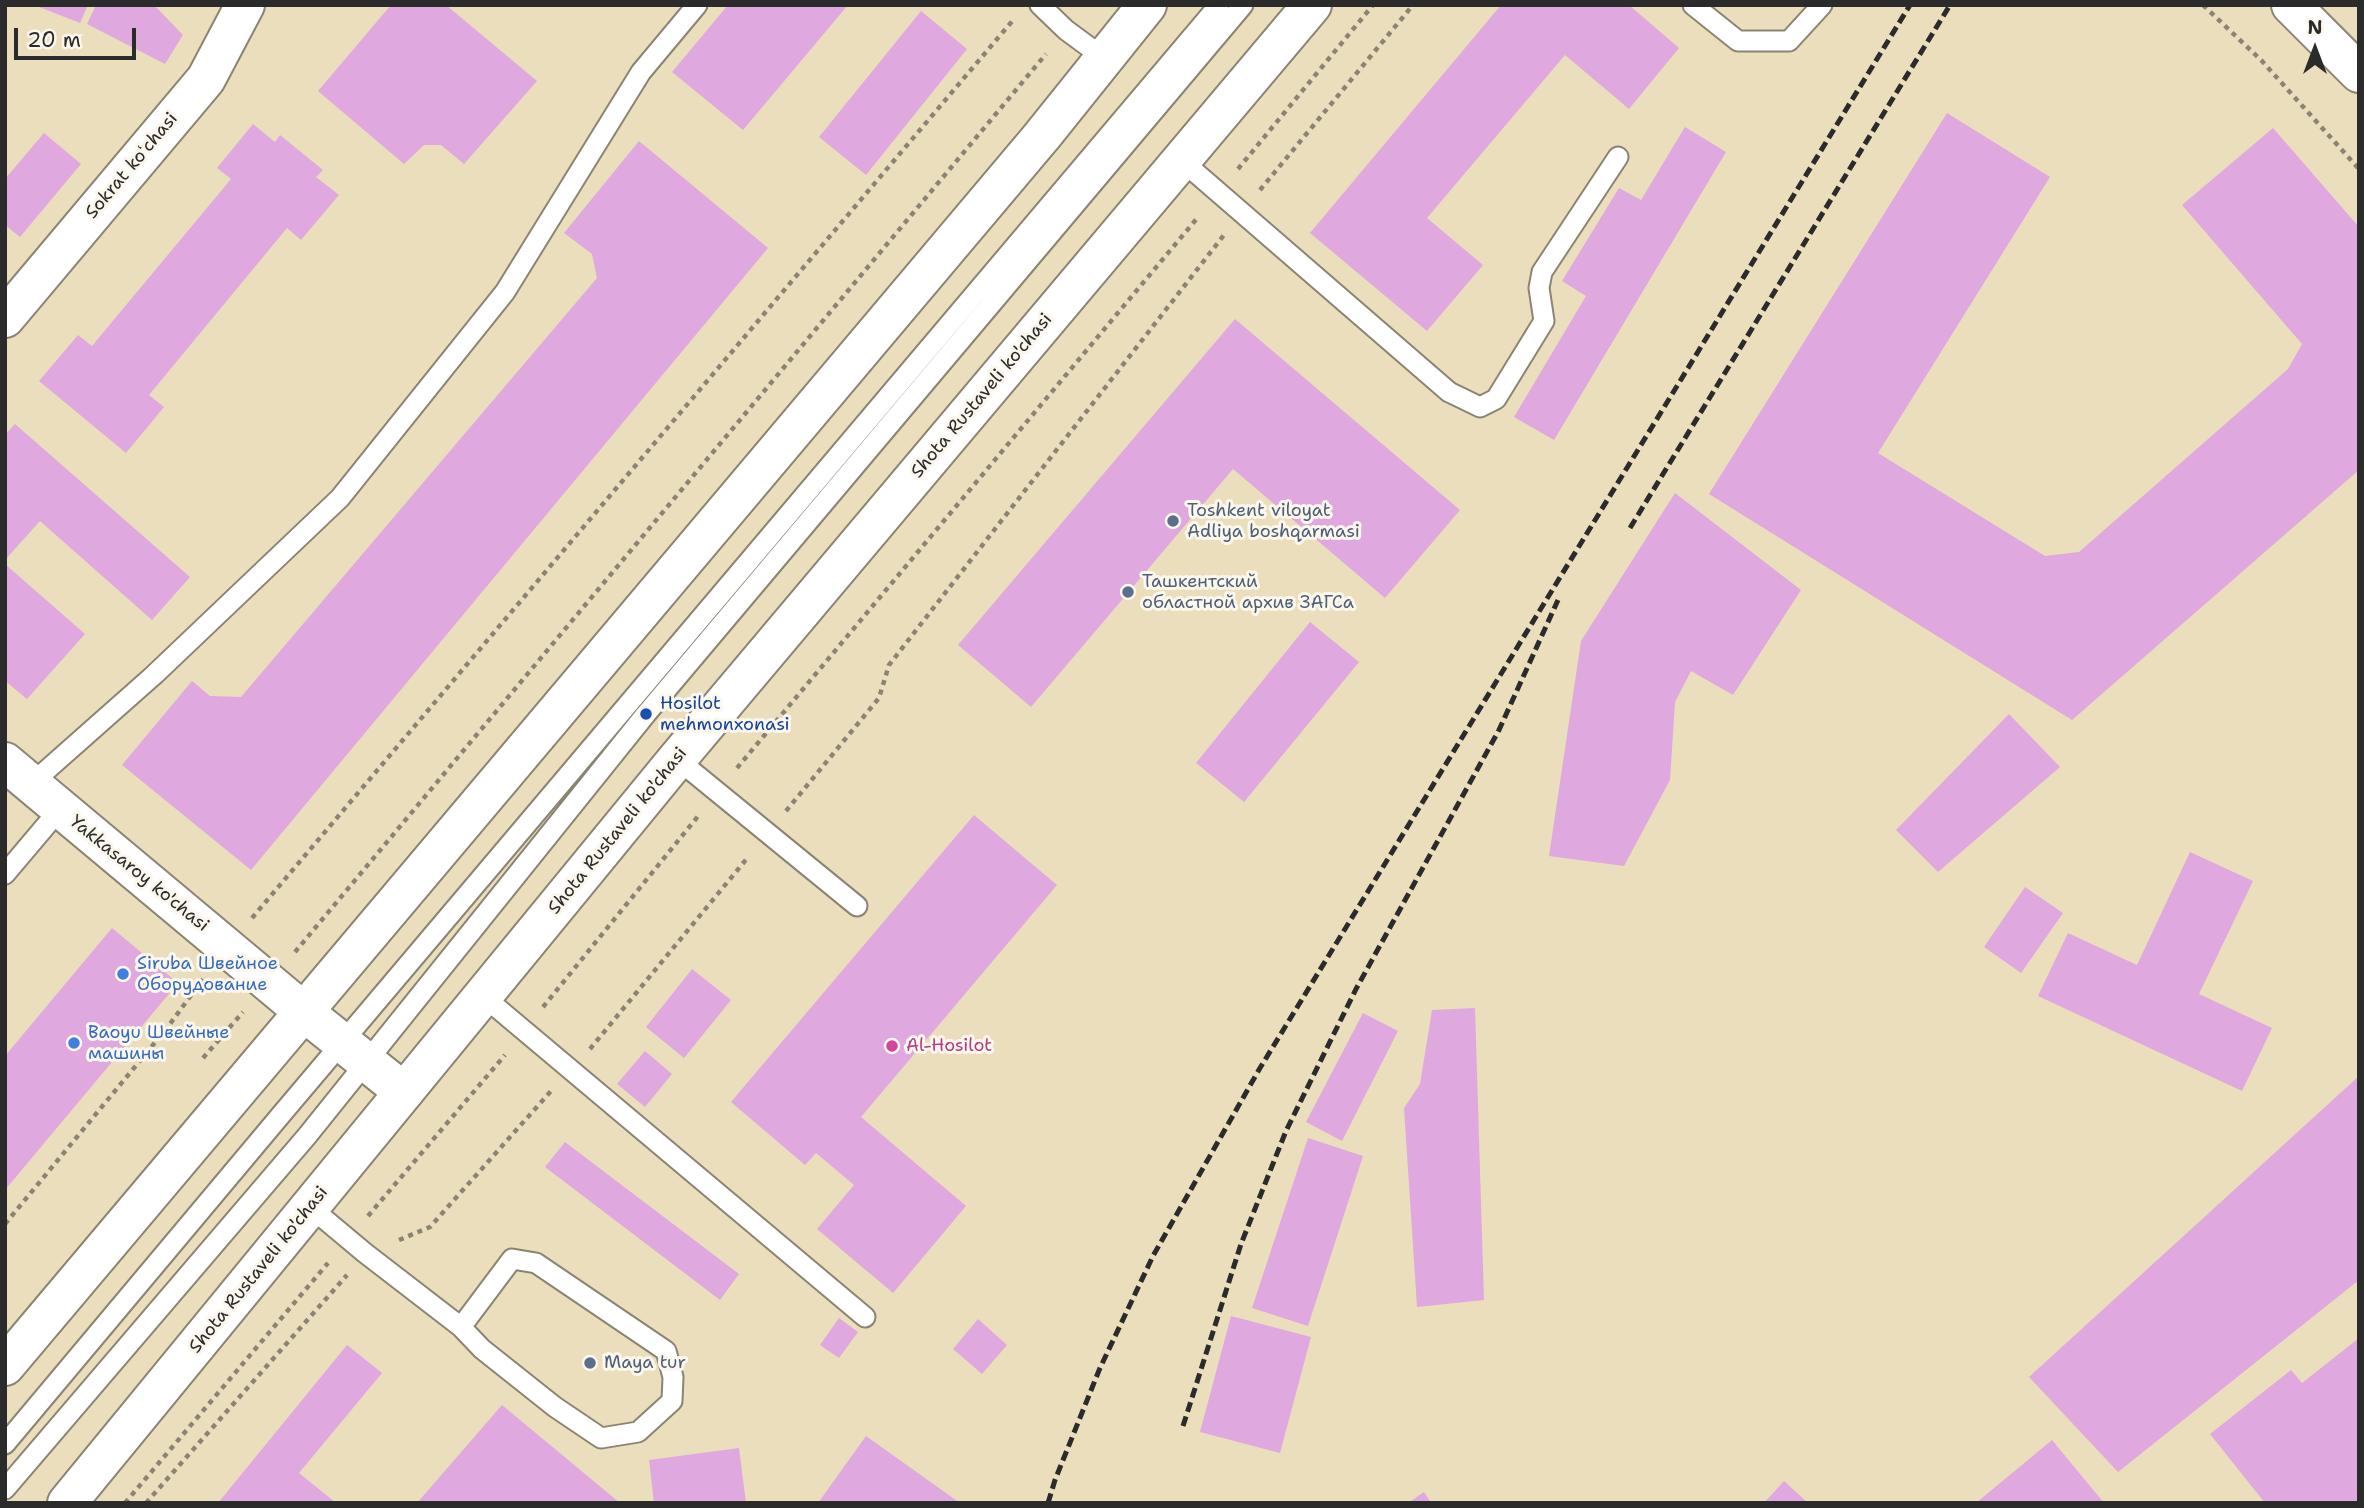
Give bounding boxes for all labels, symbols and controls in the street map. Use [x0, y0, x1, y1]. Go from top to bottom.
scale bar [18, 14, 140, 58]
north arrow [2280, 14, 2350, 84]
text: N [2307, 15, 2323, 40]
text: 20 m [27, 26, 81, 54]
street label: Sokrat koʻchasi [81, 109, 183, 223]
street label: Shota Rustaveli ko'chasi [907, 309, 1057, 483]
place label: Toshkent viloyat Adliya boshqarmasi [1187, 500, 1360, 542]
marker: Toshkent viloyat Adliya boshqarmasi [1165, 513, 1181, 529]
place label: Ташкентский областной архив ЗАГСа [1142, 571, 1354, 614]
marker: Ташкентский областной архив ЗАГСа [1120, 584, 1136, 600]
place label: Hosilot mehmonxonasi [660, 693, 790, 736]
marker: Hosilot mehmonxonasi [638, 706, 654, 722]
street label: Shota Rustaveli ko'chasi [544, 743, 692, 919]
street label: Yakkasaroy ko'chasi [65, 811, 213, 937]
place label: Siruba Швейное Оборудование [137, 953, 278, 996]
marker: Siruba Швейное Оборудование [115, 966, 131, 982]
place label: Baoyu Швейные машины [88, 1022, 229, 1064]
marker: Baoyu Швейные машины [66, 1035, 82, 1051]
place label: Al-Hosilot [906, 1035, 992, 1057]
marker: Al-Hosilot [884, 1038, 900, 1054]
street label: Shota Rustaveli ko'chasi [185, 1182, 333, 1358]
place label: Maya tur [604, 1352, 686, 1374]
marker: Maya tur [582, 1355, 598, 1371]

